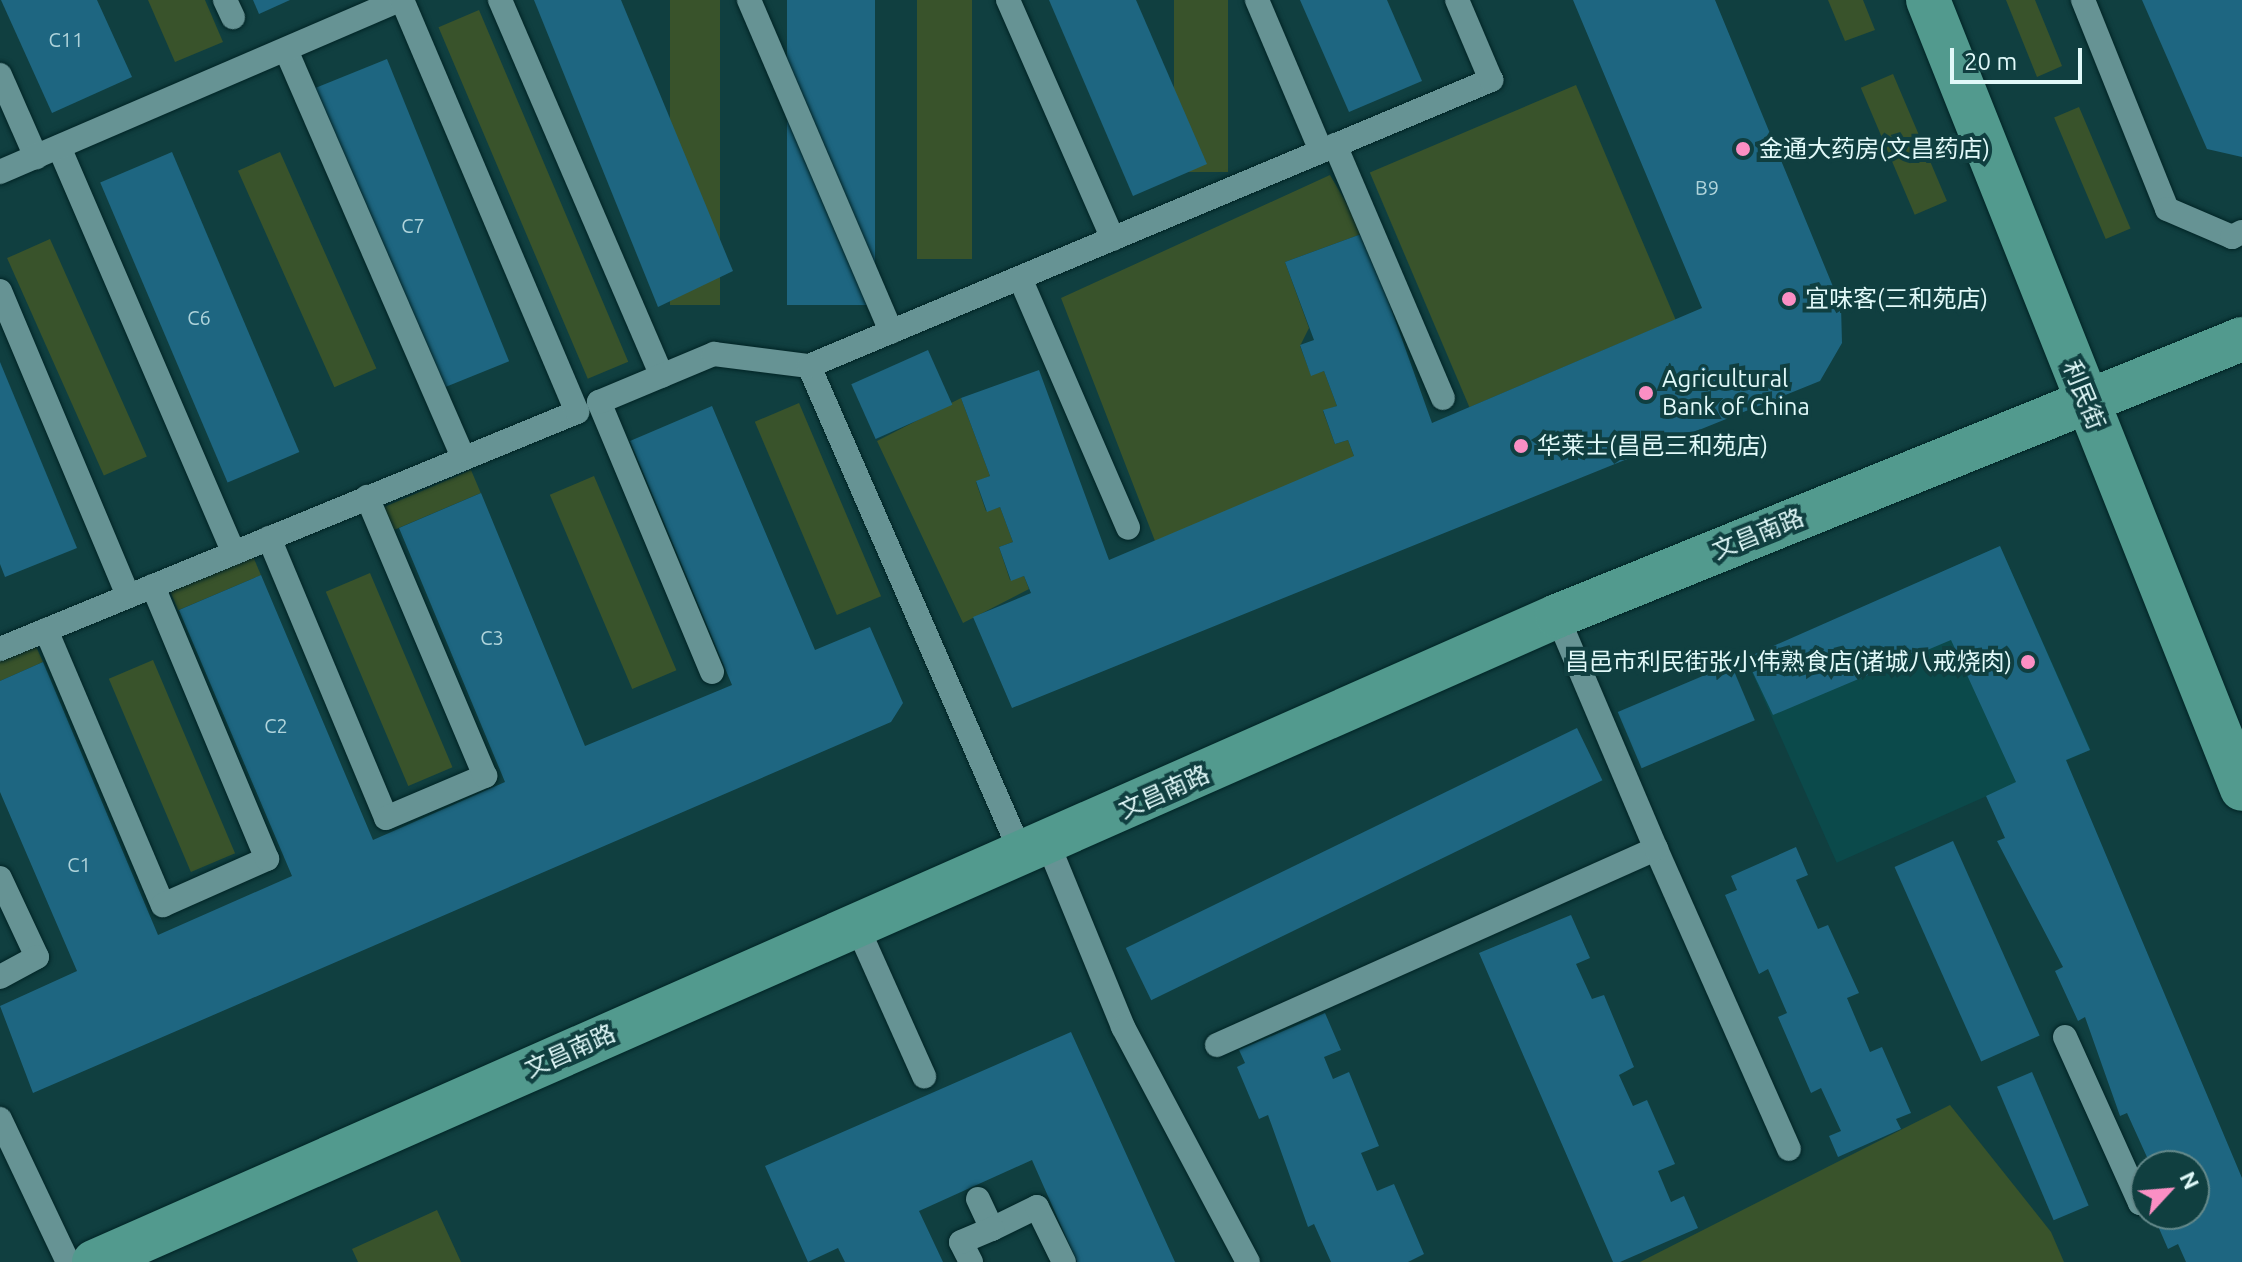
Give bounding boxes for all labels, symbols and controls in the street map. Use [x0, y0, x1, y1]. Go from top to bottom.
house number: C11 [49, 27, 83, 51]
scale bar [1954, 32, 2086, 82]
text: 20 m [1964, 48, 2017, 75]
place label: 金通大药房(文昌药店) [1759, 135, 1990, 163]
marker: 金通大药房(文昌药店) [1734, 140, 1752, 158]
house number: B9 [1695, 175, 1719, 199]
house number: C7 [401, 213, 425, 237]
place label: 宜味客(三和苑店) [1805, 285, 1988, 313]
marker: 宜味客(三和苑店) [1780, 290, 1798, 308]
house number: C6 [187, 305, 211, 329]
street label: 利民街 [2057, 356, 2111, 434]
place label: Agricultural Bank of China [1662, 365, 1810, 421]
marker: Agricultural Bank of China [1637, 384, 1655, 402]
place label: 华莱士(昌邑三和苑店) [1537, 432, 1768, 460]
marker: 华莱士(昌邑三和苑店) [1512, 437, 1530, 455]
street label: 文昌南路 [1708, 503, 1808, 565]
house number: C3 [480, 625, 504, 649]
place label: 昌邑市利民街张小伟熟食店(诸城八戒烧肉) [1565, 648, 2012, 676]
marker: 昌邑市利民街张小伟熟食店(诸城八戒烧肉) [2019, 653, 2037, 671]
house number: C2 [264, 713, 288, 737]
street label: 文昌南路 [1114, 759, 1214, 825]
house number: C1 [67, 852, 91, 876]
street label: 文昌南路 [520, 1018, 620, 1084]
north arrow [2130, 1150, 2210, 1230]
text: N [2175, 1167, 2205, 1193]

